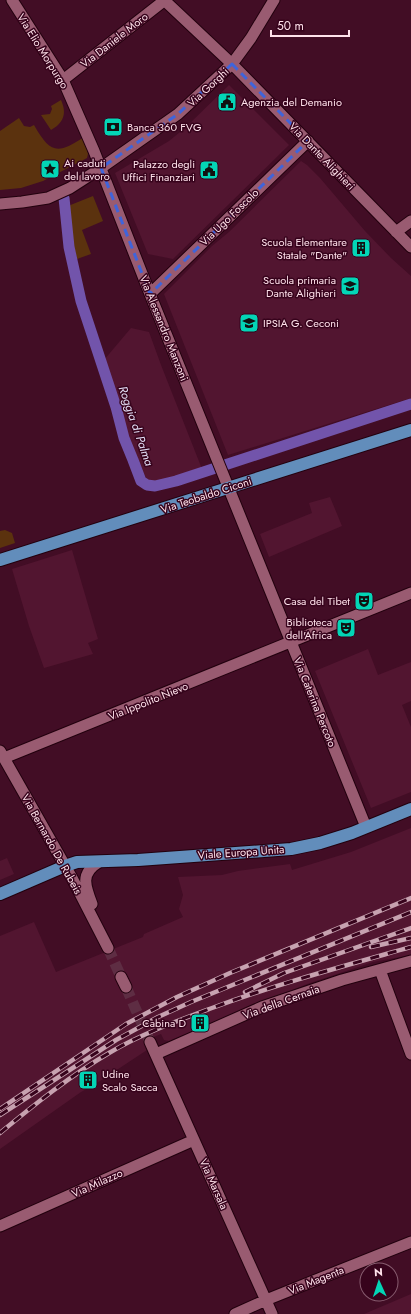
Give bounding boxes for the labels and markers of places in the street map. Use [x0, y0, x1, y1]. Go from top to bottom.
public building icon: Agenzia del Demanio [216, 91, 238, 113]
place label: Agenzia del Demanio [241, 94, 342, 110]
bank icon: Banca 360 FVG [102, 116, 124, 138]
place label: Banca 360 FVG [127, 119, 202, 135]
place label: Ai caduti del lavoro [64, 155, 110, 184]
place label: Palazzo degli Uffici Finanziari [122, 156, 195, 185]
place icon: Ai caduti del lavoro [39, 158, 61, 180]
public building icon: Palazzo degli Uffici Finanziari [198, 159, 220, 181]
place label: Scuola Elementare Statale "Dante" [261, 234, 347, 263]
building icon: Scuola Elementare Statale "Dante" [350, 237, 372, 259]
place label: Scuola primaria Dante Alighieri [263, 272, 336, 301]
school or university icon: Scuola primaria Dante Alighieri [339, 275, 361, 297]
school or university icon: IPSIA G. Ceconi [238, 312, 260, 334]
place label: IPSIA G. Ceconi [263, 315, 339, 331]
theatre icon: Casa del Tibet [353, 590, 375, 612]
place label: Casa del Tibet [284, 593, 350, 609]
place label: Biblioteca dell'Africa [286, 614, 332, 643]
theatre icon: Biblioteca dell'Africa [335, 617, 357, 639]
building icon: Cabina D [189, 1012, 211, 1034]
place label: Cabina D [142, 1015, 187, 1031]
place label: Udine Scalo Sacca [102, 1066, 158, 1095]
building icon: Udine Scalo Sacca [77, 1069, 99, 1091]

